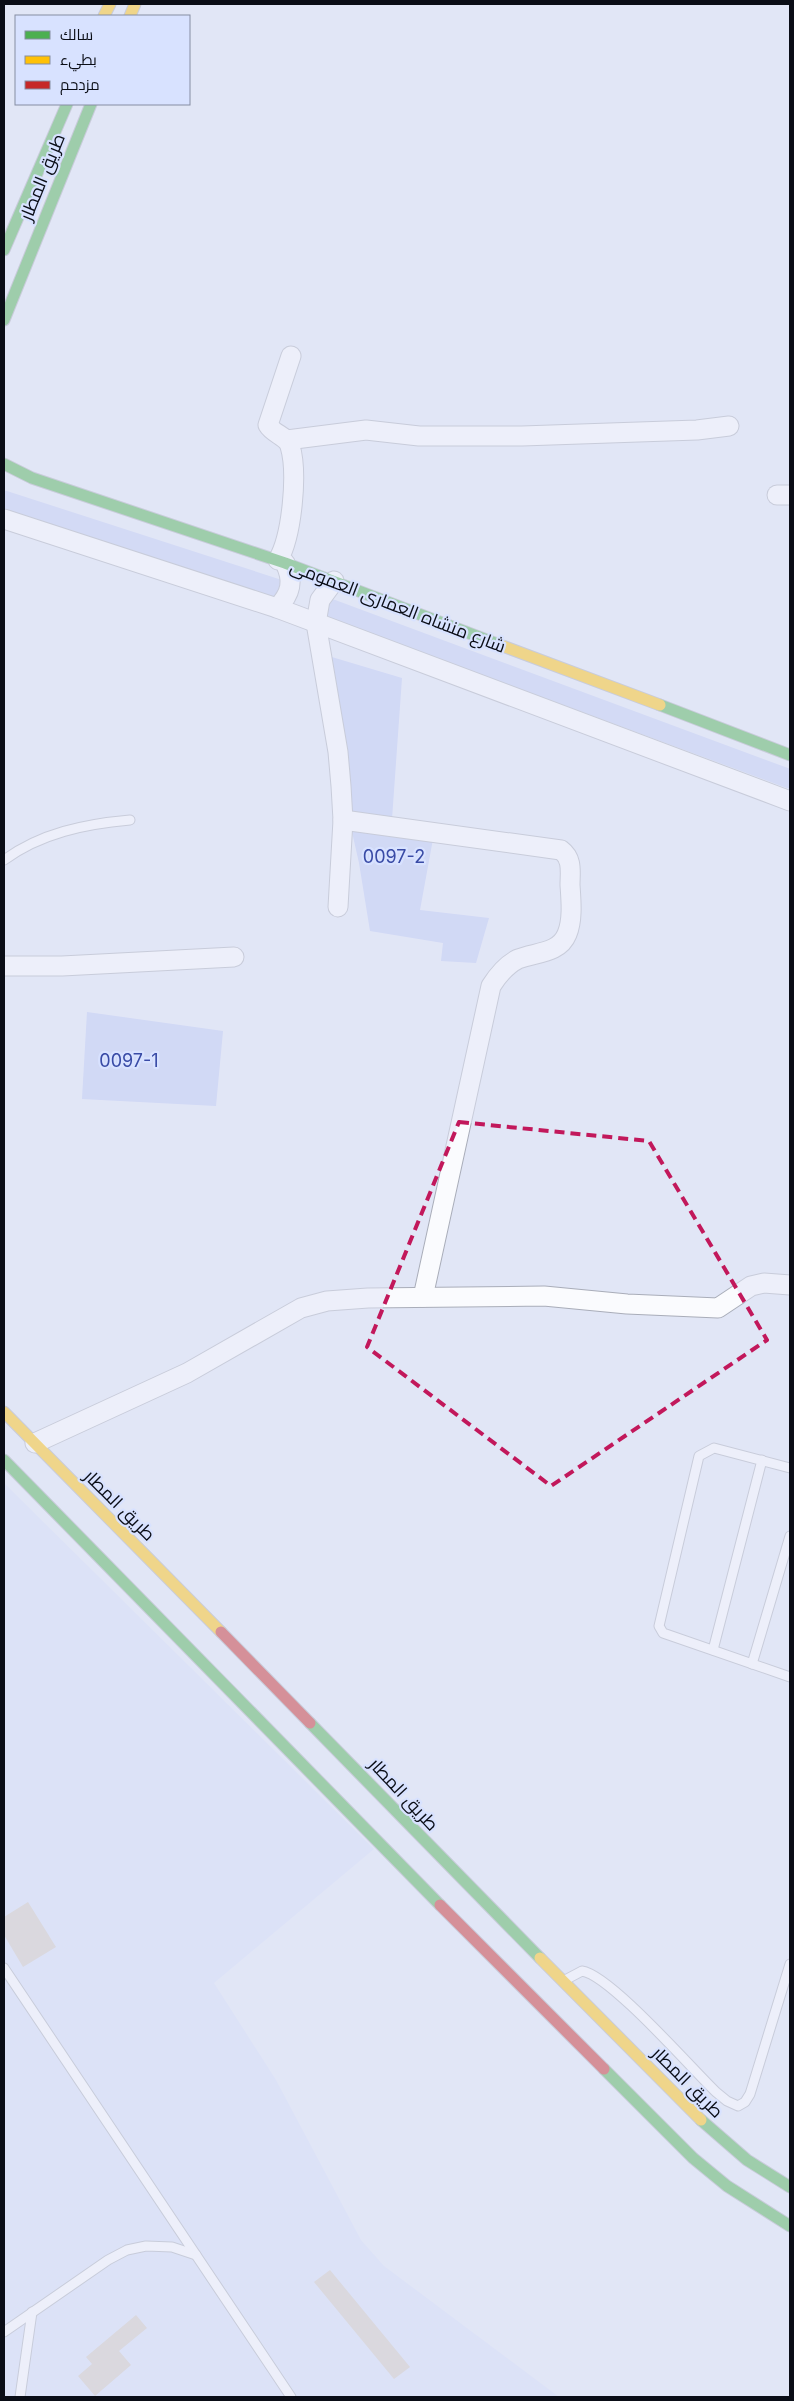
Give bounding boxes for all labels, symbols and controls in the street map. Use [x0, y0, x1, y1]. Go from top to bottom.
legend [15, 15, 190, 105]
text: سالك [60, 25, 93, 44]
text: بطيء [60, 50, 97, 72]
text: مزدحم [60, 75, 100, 95]
street label: طريق المطار [15, 131, 71, 225]
street label: شارع منشاه العمارى العمومى [287, 555, 509, 659]
park label: 0097-2 [363, 846, 425, 867]
park label: 0097-1 [99, 1050, 159, 1071]
street label: طريق المطار [78, 1464, 160, 1546]
street label: طريق المطار [363, 1753, 443, 1836]
street label: طريق المطار [646, 2041, 728, 2123]

